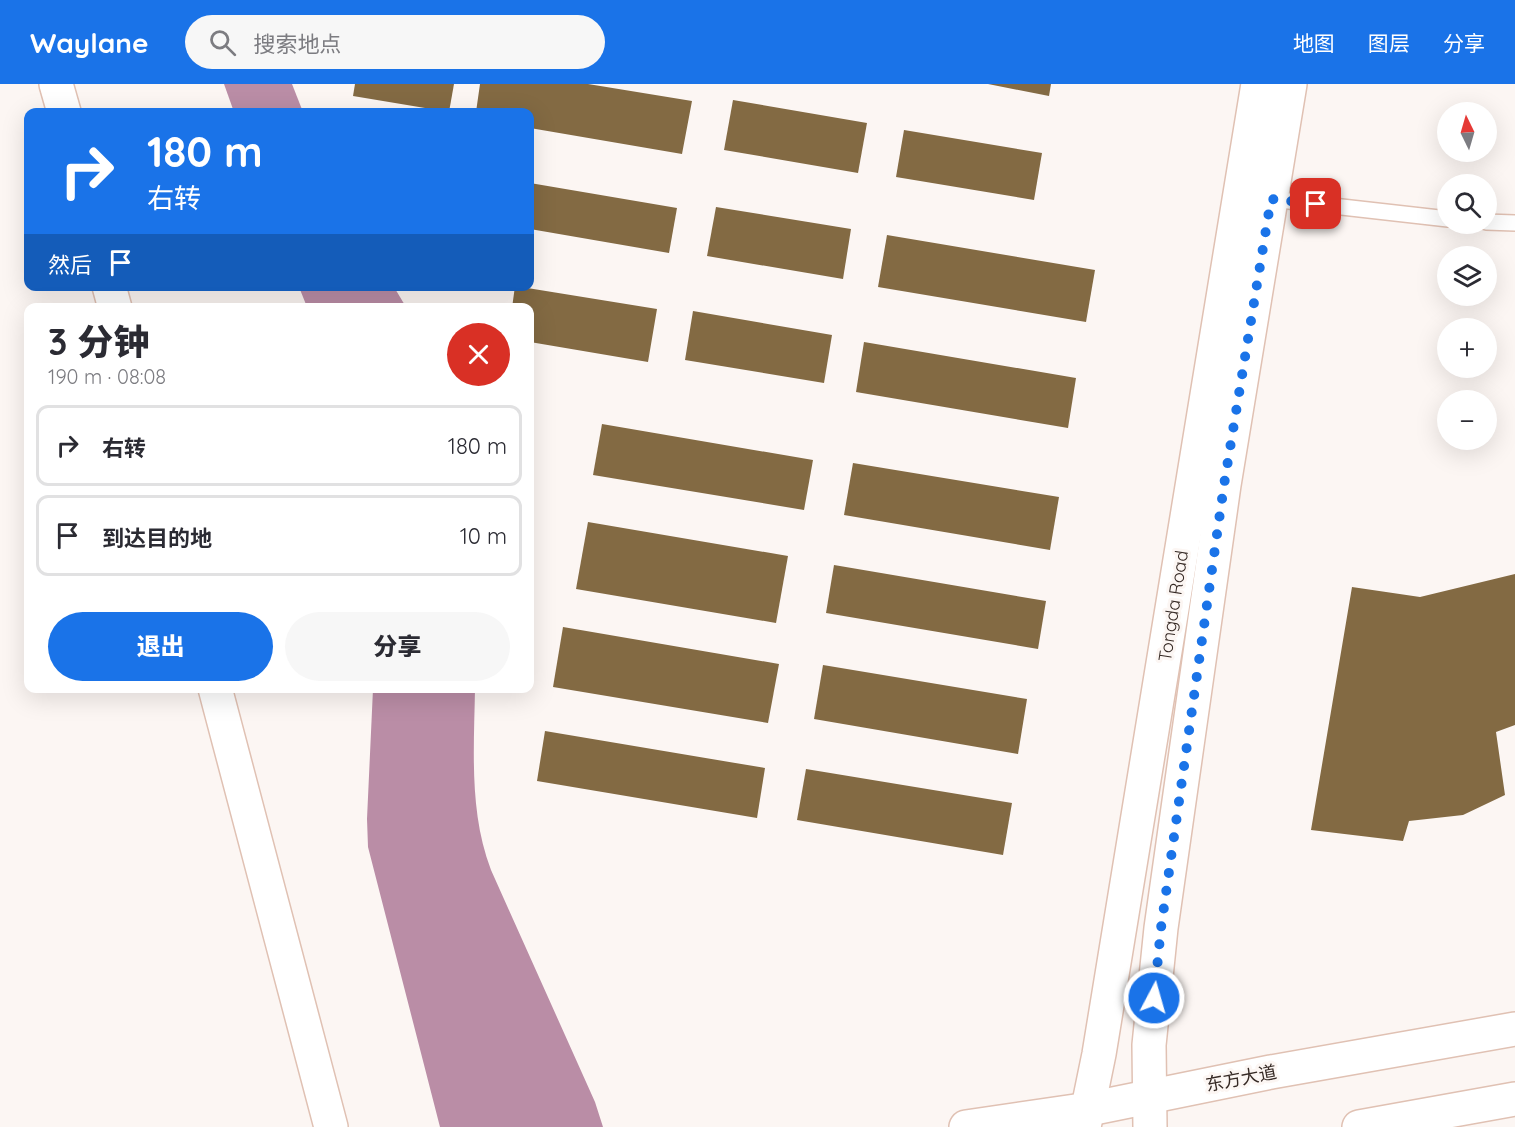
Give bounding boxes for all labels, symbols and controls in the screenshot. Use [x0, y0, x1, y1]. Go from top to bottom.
search box [185, 15, 605, 69]
text: Waylane [30, 25, 149, 60]
icon: search [206, 26, 239, 59]
text: 搜索地点 [254, 30, 342, 58]
text: 地图 [1293, 30, 1335, 56]
text: 图层 [1368, 30, 1410, 56]
text: 分享 [1443, 30, 1485, 56]
north arrow [1437, 102, 1497, 162]
map controls [1437, 102, 1497, 450]
text: 180 m [147, 125, 263, 178]
icon: right [48, 132, 126, 210]
button: search [1437, 174, 1497, 234]
pin [1290, 178, 1341, 229]
text: 右转 [147, 181, 201, 215]
icon: arrive [1299, 187, 1332, 220]
icon: arrive [104, 246, 137, 279]
button: layers [1437, 246, 1497, 306]
text: 然后 [48, 251, 92, 279]
button: + [1437, 318, 1497, 378]
text: 3 分钟 [48, 319, 149, 364]
button: close [447, 323, 510, 386]
text: 190 m · 08:08 [48, 364, 166, 389]
button: − [1437, 390, 1497, 450]
icon: right [51, 429, 84, 462]
text: 180 m [448, 432, 507, 460]
text: 右转 [102, 434, 146, 462]
icon: arrive [51, 519, 84, 552]
text: 10 m [460, 522, 507, 550]
text: 到达目的地 [102, 524, 212, 552]
street label: Tongda Road [1153, 549, 1193, 663]
button: 退出 [48, 612, 273, 681]
button: 分享 [285, 612, 510, 681]
position arrow [1122, 966, 1186, 1030]
street label: 东方大道 [1203, 1060, 1279, 1096]

